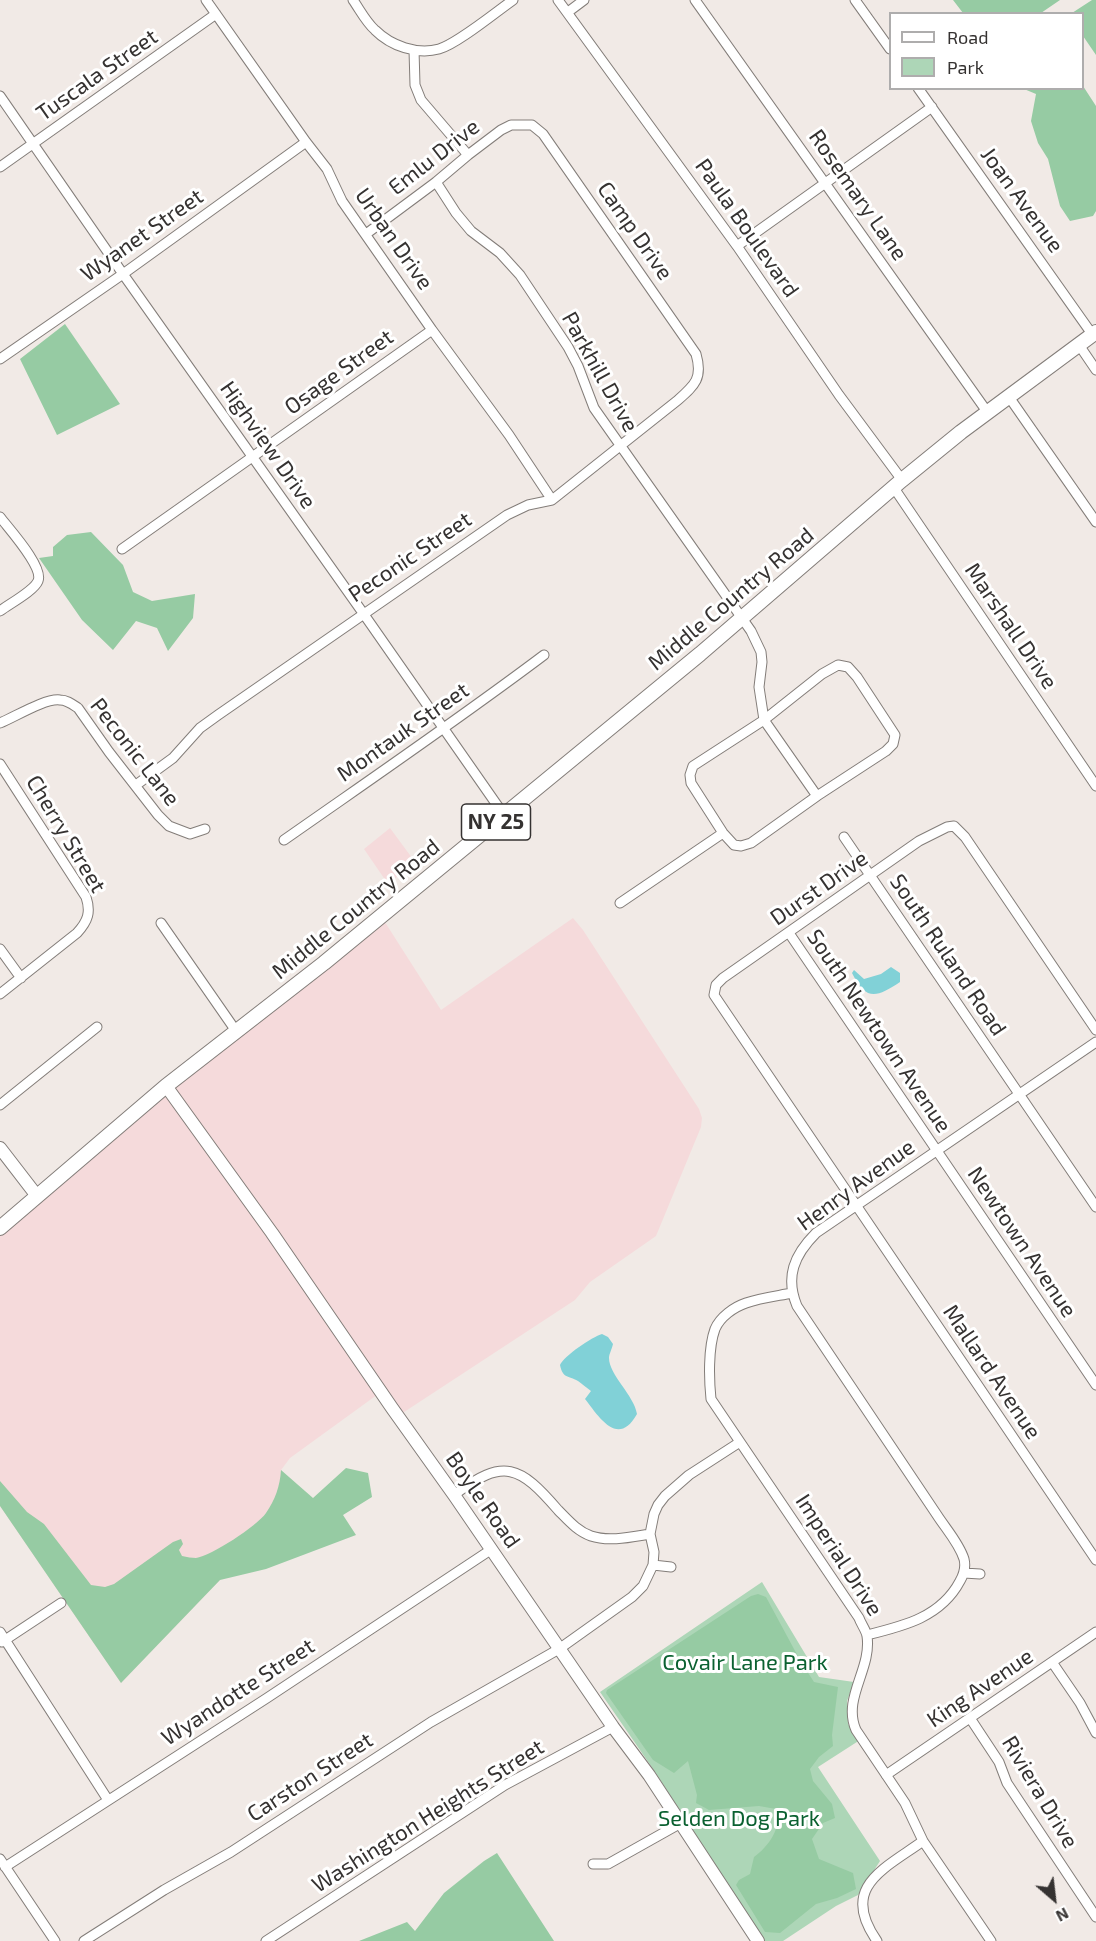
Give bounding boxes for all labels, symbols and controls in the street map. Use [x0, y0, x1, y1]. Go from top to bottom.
legend [889, 12, 1084, 90]
street label: Tuscala Street [31, 23, 163, 127]
text: Road [947, 26, 988, 48]
text: Park [947, 56, 984, 78]
street label: Emlu Drive [383, 113, 485, 201]
street label: Rosemary Lane [803, 124, 913, 266]
street label: Joan Avenue [975, 142, 1069, 258]
street label: Paula Boulevard [689, 154, 805, 302]
street label: Camp Drive [592, 177, 678, 285]
street label: Wyanet Street [76, 183, 208, 287]
street label: Urban Drive [349, 183, 439, 295]
street label: Parkhill Drive [556, 307, 644, 437]
street label: Osage Street [279, 324, 399, 420]
street label: Highview Drive [214, 376, 322, 514]
street label: Peconic Street [343, 506, 477, 608]
street label: Middle Country Road [643, 522, 819, 676]
street label: Marshall Drive [959, 558, 1063, 694]
street label: Montauk Street [332, 677, 474, 787]
street label: Peconic Lane [85, 693, 185, 811]
street label: Cherry Street [21, 770, 111, 898]
road number: NY 25 [462, 804, 530, 840]
street label: Middle Country Road [267, 833, 445, 985]
street label: Durst Drive [765, 845, 873, 931]
street label: South Ruland Road [884, 869, 1012, 1041]
street label: South Newtown Avenue [801, 924, 957, 1138]
street label: Henry Avenue [792, 1134, 920, 1236]
street label: Newtown Avenue [962, 1162, 1082, 1322]
street label: Mallard Avenue [937, 1300, 1047, 1444]
street label: Boyle Road [440, 1447, 526, 1553]
street label: Imperial Drive [790, 1489, 888, 1621]
street label: Wyandotte Street [157, 1633, 319, 1751]
street label: King Avenue [922, 1643, 1038, 1733]
park label: Covair Lane Park [662, 1650, 828, 1676]
street label: Carston Street [242, 1727, 378, 1827]
street label: Riviera Drive [996, 1731, 1084, 1853]
street label: Washington Heights Street [307, 1734, 549, 1898]
park label: Selden Dog Park [658, 1806, 820, 1832]
north arrow [1024, 1869, 1084, 1929]
text: N [1053, 1904, 1072, 1926]

